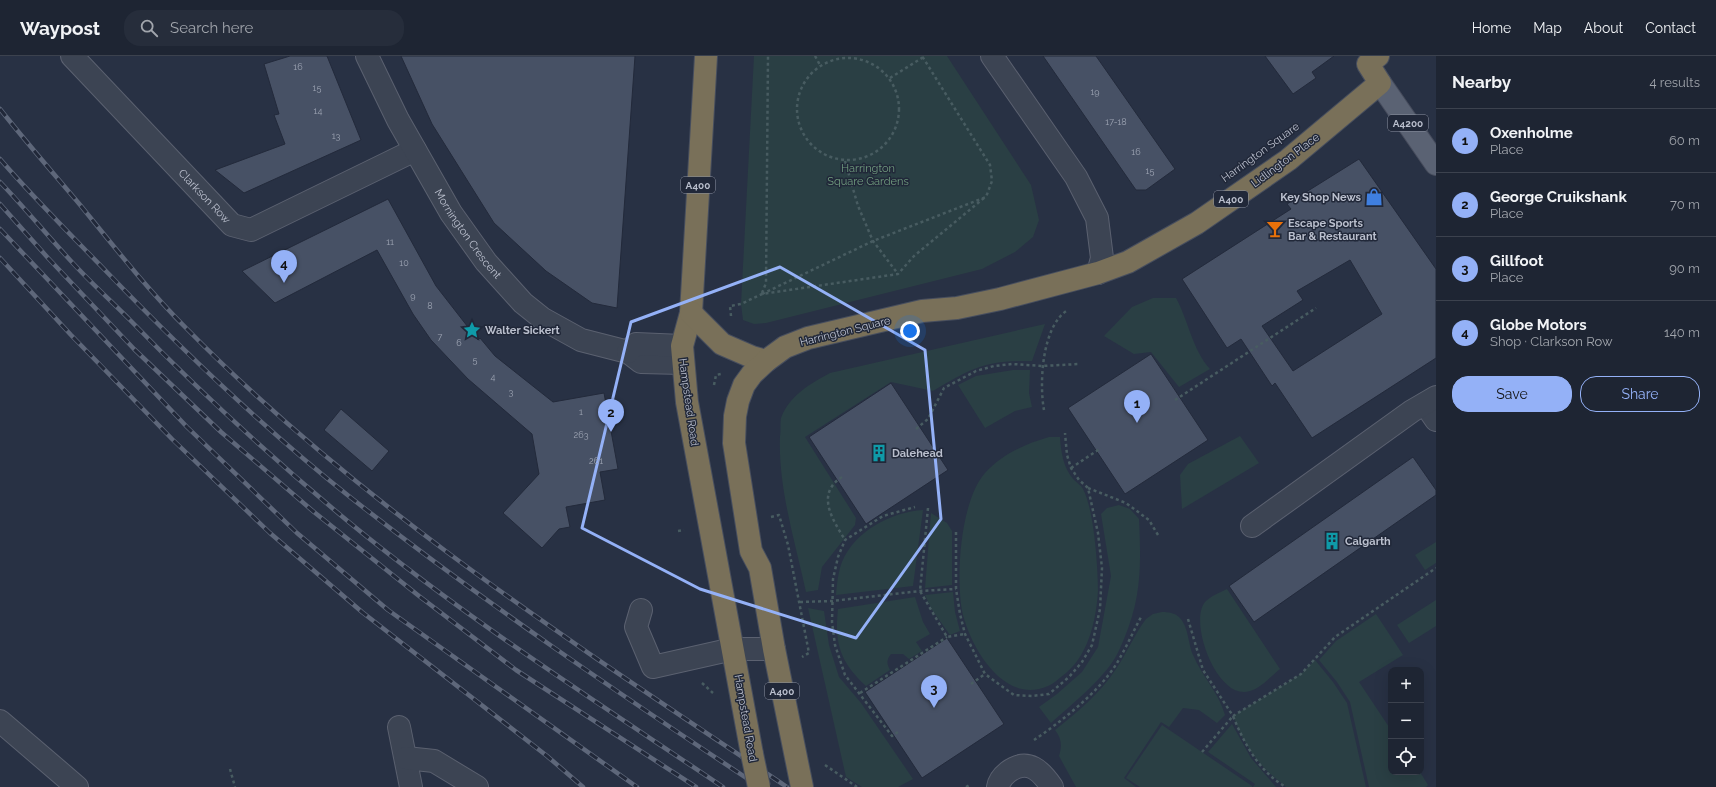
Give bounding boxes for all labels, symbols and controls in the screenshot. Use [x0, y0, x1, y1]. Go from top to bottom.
search box [124, 10, 404, 46]
text: Waypost [20, 17, 100, 39]
icon: search [138, 17, 160, 39]
text: Search here [170, 19, 253, 37]
text: Home [1472, 20, 1511, 36]
text: Map [1533, 20, 1562, 36]
text: About [1584, 20, 1623, 36]
text: Contact [1645, 20, 1696, 36]
house number: 16 [293, 62, 303, 72]
text: Nearby [1452, 72, 1511, 92]
text: 4 results [1649, 75, 1700, 90]
house number: 15 [313, 83, 321, 93]
house number: 19 [1090, 87, 1100, 97]
house number: 14 [314, 106, 322, 116]
road number: A4200 [1388, 115, 1428, 131]
house number: 17-18 [1105, 117, 1127, 127]
street label: Harrington Square [1219, 120, 1302, 185]
text: Oxenholme [1490, 124, 1573, 142]
street label: Lidlington Place [1249, 130, 1322, 190]
house number: 13 [332, 131, 341, 141]
text: 1 [1462, 133, 1468, 148]
text: 60 m [1669, 133, 1700, 148]
text: Place [1490, 142, 1523, 157]
house number: 16 [1131, 147, 1141, 157]
park label: Harrington Square Gardens [827, 162, 909, 188]
house number: 15 [1146, 166, 1154, 176]
street label: Clarkson Row [176, 167, 233, 226]
road number: A400 [681, 177, 715, 193]
street label: Mornington Crescent [432, 187, 504, 282]
shop icon: Key Shop News [1364, 187, 1384, 207]
text: George Cruikshank [1490, 188, 1627, 206]
road number: A400 [1214, 191, 1248, 207]
place label: Key Shop News [1280, 191, 1362, 204]
text: 2 [1461, 197, 1469, 212]
text: 70 m [1670, 197, 1700, 212]
text: Place [1490, 206, 1523, 221]
place label: Escape Sports Bar & Restaurant [1288, 217, 1378, 243]
bar icon: Escape Sports Bar & Restaurant [1265, 219, 1285, 239]
house number: 11 [386, 237, 394, 247]
pin: 4 [271, 250, 297, 283]
text: Gillfoot [1490, 252, 1543, 270]
house number: 10 [399, 258, 409, 268]
text: 3 [1461, 261, 1469, 276]
text: 90 m [1669, 261, 1700, 276]
text: Place [1490, 270, 1523, 285]
house number: 9 [410, 291, 416, 301]
house number: 8 [427, 301, 433, 311]
street label: Harrington Square [798, 314, 892, 349]
text: Globe Motors [1490, 316, 1587, 334]
place icon: Walter Sickert [462, 320, 482, 340]
your location [900, 321, 920, 341]
place label: Walter Sickert [485, 324, 561, 337]
text: 4 [1461, 325, 1469, 340]
text: 140 m [1664, 325, 1700, 340]
house number: 7 [438, 332, 443, 342]
text: Shop · Clarkson Row [1490, 334, 1613, 349]
house number: 6 [456, 338, 462, 348]
house number: 5 [473, 355, 478, 365]
street label: Hampstead Road [676, 357, 701, 447]
house number: 4 [491, 372, 496, 382]
button: Save [1452, 376, 1572, 412]
button: Share [1580, 376, 1700, 412]
house number: 3 [509, 387, 514, 397]
pin: 1 [1124, 390, 1150, 423]
pin: 2 [598, 399, 624, 432]
house number: 1 [579, 407, 583, 417]
house number: 263 [574, 430, 589, 440]
building icon: Dalehead [869, 443, 889, 463]
place label: Dalehead [892, 447, 943, 460]
house number: 261 [589, 456, 603, 466]
building icon: Calgarth [1322, 531, 1342, 551]
place label: Calgarth [1345, 535, 1391, 548]
map controls [1388, 667, 1424, 775]
button: + [1388, 667, 1424, 703]
street label: Hampstead Road [731, 673, 760, 763]
pin: 3 [921, 675, 947, 708]
road number: A400 [765, 683, 799, 699]
button: − [1388, 703, 1424, 739]
button: locate [1388, 739, 1424, 775]

